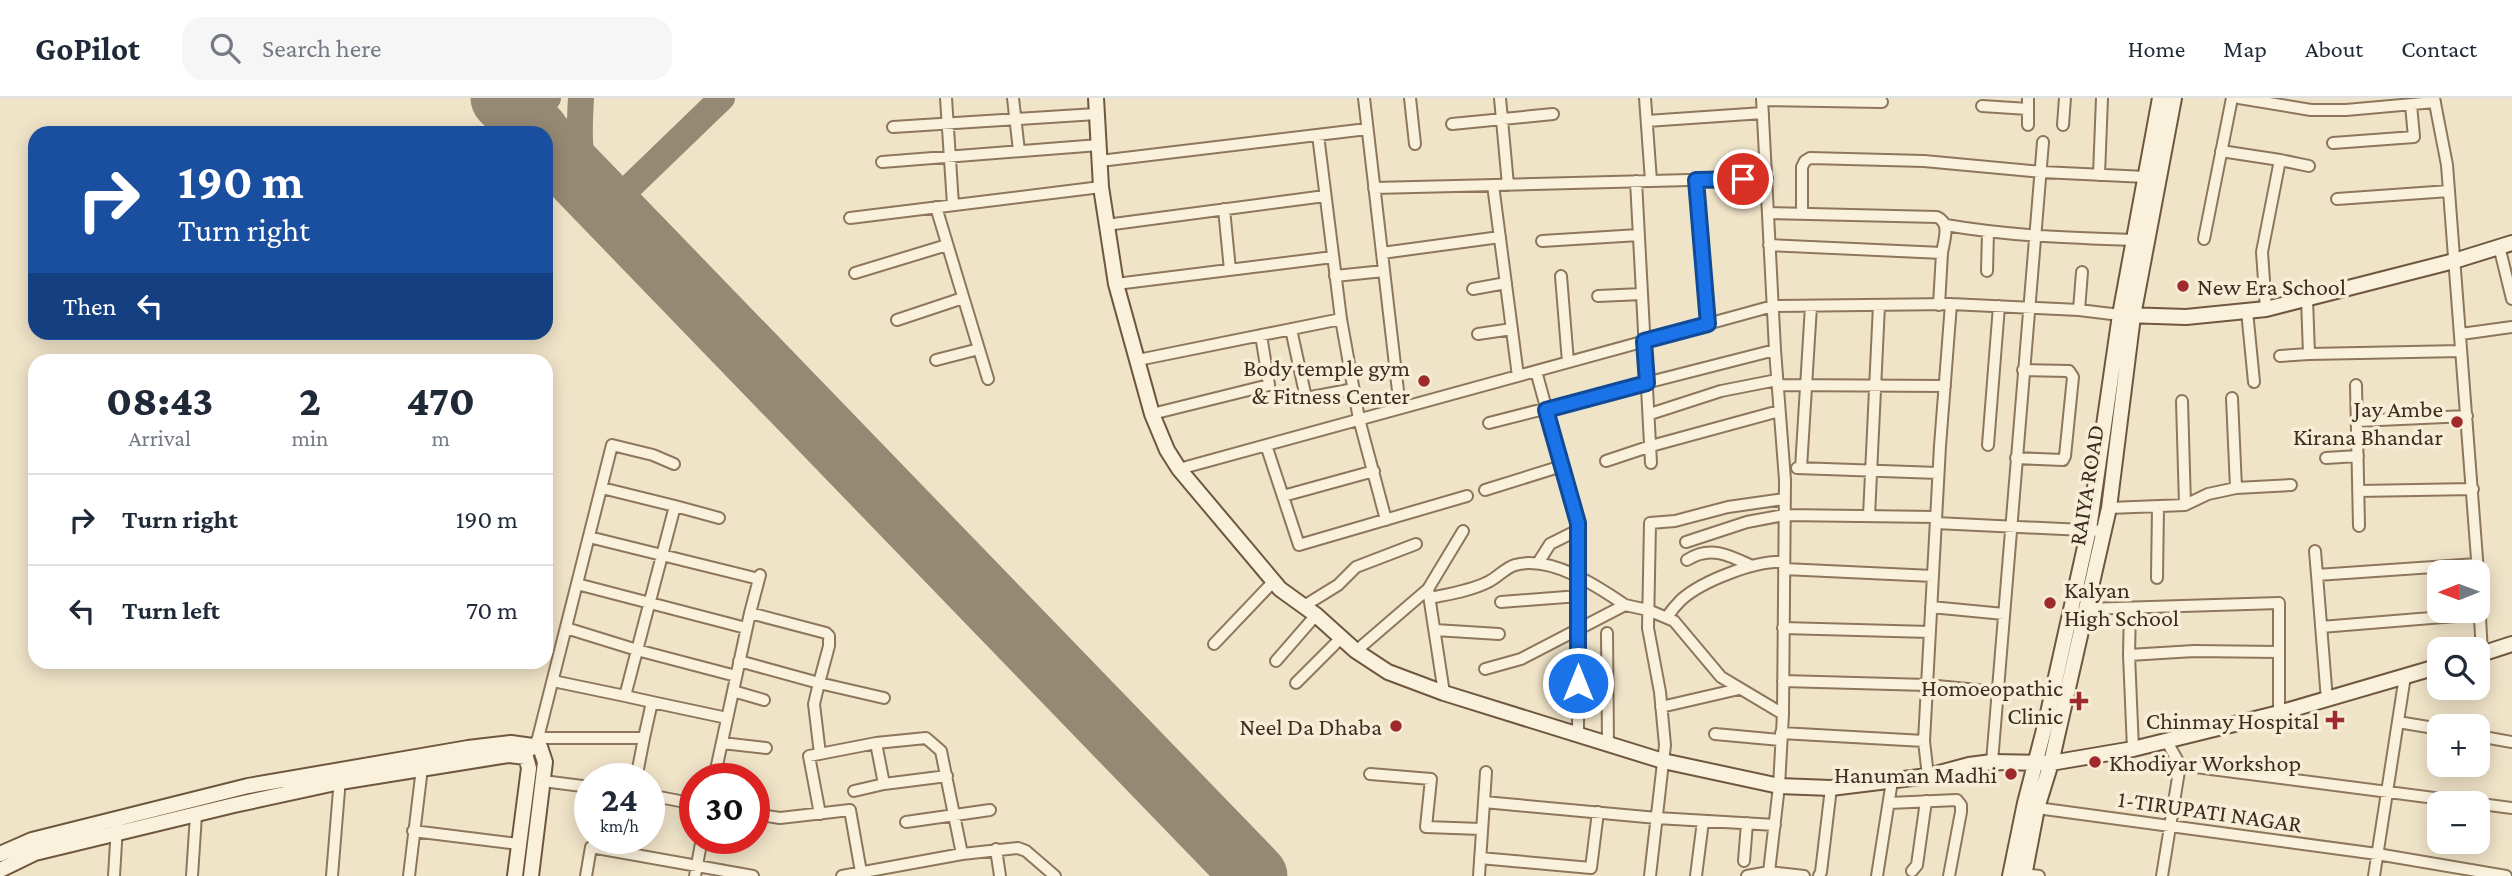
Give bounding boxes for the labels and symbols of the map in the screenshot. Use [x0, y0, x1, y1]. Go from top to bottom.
pin [1713, 149, 1773, 209]
place label: New Era School [2197, 273, 2346, 300]
marker: New Era School [2175, 278, 2191, 294]
place label: Body temple gym & Fitness Center [1243, 354, 1410, 409]
marker: Body temple gym & Fitness Center [1416, 373, 1432, 389]
place label: Jay Ambe Kirana Bhandar [2293, 395, 2443, 450]
marker: Jay Ambe Kirana Bhandar [2449, 414, 2465, 430]
street label: RAIYA ROAD [2063, 423, 2109, 547]
north arrow [2427, 560, 2490, 623]
place label: Kalyan High School [2064, 576, 2179, 631]
marker: Kalyan High School [2042, 595, 2058, 611]
position arrow [1541, 646, 1615, 720]
place label: Homoeopathic Clinic [1921, 674, 2063, 729]
marker: Homoeopathic Clinic [2069, 691, 2089, 711]
place label: Chinmay Hospital [2146, 707, 2319, 734]
marker: Chinmay Hospital [2325, 710, 2345, 730]
place label: Neel Da Dhaba [1239, 713, 1382, 740]
marker: Neel Da Dhaba [1388, 718, 1404, 734]
place label: Khodiyar Workshop [2109, 749, 2301, 776]
marker: Khodiyar Workshop [2087, 754, 2103, 770]
place label: Hanuman Madhi [1834, 761, 1997, 788]
speed limit sign: 30 [679, 763, 770, 854]
marker: Hanuman Madhi [2003, 766, 2019, 782]
street label: 1-TIRUPATI NAGAR [2116, 785, 2304, 837]

